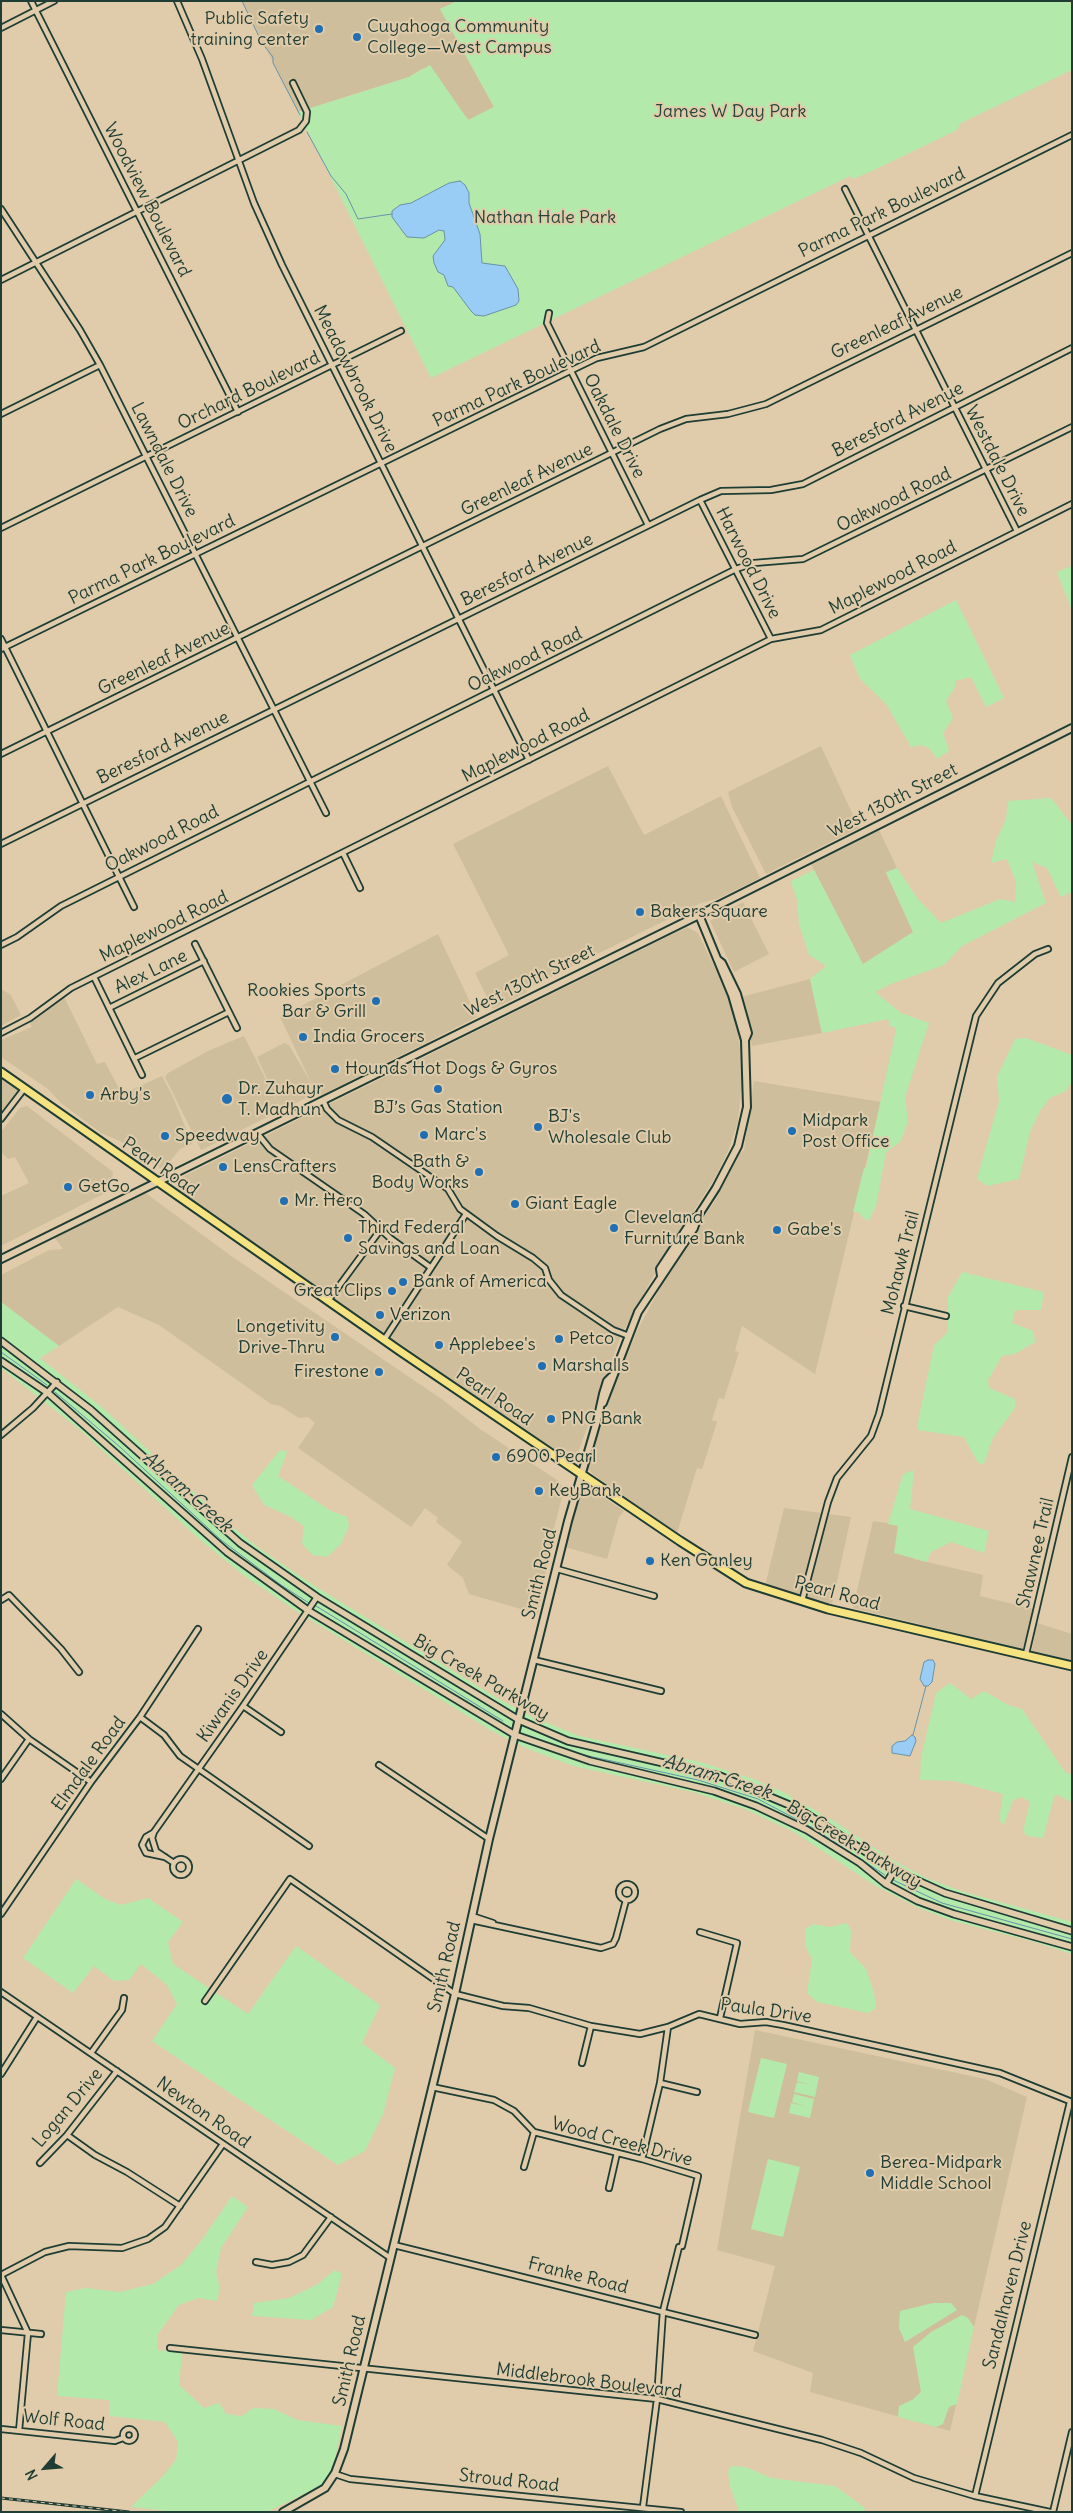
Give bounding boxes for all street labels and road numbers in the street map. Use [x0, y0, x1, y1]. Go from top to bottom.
street label: Woodview Boulevard [99, 119, 195, 281]
street label: Parma Park Boulevard [795, 163, 969, 263]
street label: Greenleaf Avenue [827, 282, 967, 364]
street label: Meadowbrook Drive [308, 302, 402, 456]
street label: Parma Park Boulevard [430, 336, 604, 432]
street label: Orchard Boulevard [174, 347, 324, 435]
street label: Oakdale Drive [578, 370, 650, 482]
street label: Beresford Avenue [829, 378, 967, 462]
street label: Lawndale Drive [126, 399, 202, 521]
street label: Westdale Drive [960, 402, 1034, 520]
street label: Greenleaf Avenue [457, 439, 597, 521]
street label: Oakwood Road [833, 463, 955, 537]
street label: Harwood Drive [711, 504, 785, 622]
street label: Parma Park Boulevard [65, 510, 239, 610]
street label: Beresford Avenue [457, 529, 597, 611]
street label: Maplewood Road [826, 537, 960, 619]
street label: Greenleaf Avenue [94, 618, 234, 700]
street label: Oakwood Road [464, 623, 586, 697]
street label: Maplewood Road [459, 705, 593, 787]
street label: Beresford Avenue [93, 707, 233, 789]
street label: West 130th Street [825, 759, 961, 843]
street label: Oakwood Road [101, 801, 223, 877]
street label: Maplewood Road [96, 887, 232, 967]
street label: West 130th Street [461, 940, 599, 1022]
street label: Alex Lane [111, 945, 191, 999]
street label: Pearl Road [118, 1133, 202, 1201]
street label: Mohawk Trail [878, 1209, 924, 1317]
street label: Pearl Road [451, 1363, 537, 1431]
street label: Shawnee Trail [1013, 1496, 1059, 1610]
street label: Smith Road [518, 1526, 562, 1622]
street label: Pearl Road [792, 1572, 882, 1616]
street label: Big Creek Parkway [409, 1630, 553, 1726]
street label: Kiwanis Drive [193, 1645, 273, 1747]
street label: Elmdale Road [47, 1713, 131, 1815]
street label: Big Creek Parkway [783, 1796, 925, 1894]
street label: Smith Road [424, 1919, 466, 2015]
street label: Paula Drive [719, 1994, 813, 2028]
street label: Logan Drive [28, 2064, 108, 2152]
street label: Newton Road [152, 2073, 254, 2153]
street label: Wood Creek Drive [549, 2113, 695, 2171]
street label: Sandalhaven Drive [979, 2219, 1037, 2371]
street label: Franke Road [526, 2253, 630, 2299]
street label: Smith Road [329, 2313, 371, 2409]
street label: Middlebrook Boulevard [495, 2359, 683, 2403]
street label: Wolf Road [22, 2406, 106, 2436]
street label: Stroud Road [458, 2465, 560, 2497]

